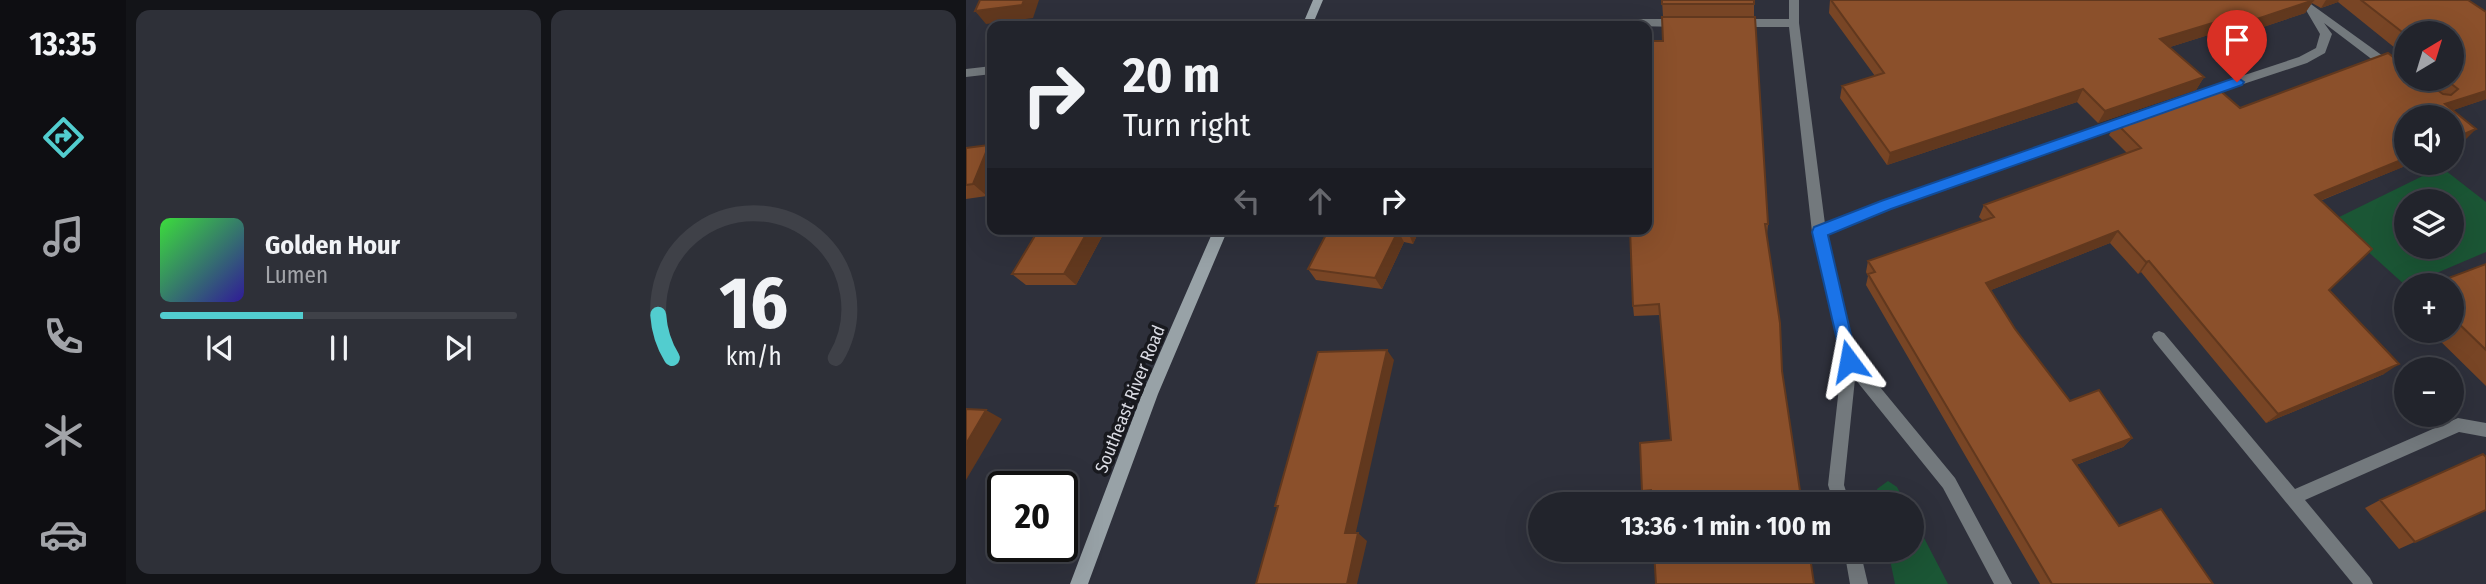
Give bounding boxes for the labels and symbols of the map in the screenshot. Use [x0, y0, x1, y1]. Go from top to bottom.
pin [2207, 10, 2267, 82]
north arrow [2394, 21, 2464, 91]
street label: Southeast River Road [1090, 322, 1170, 476]
position arrow [1812, 324, 1886, 398]
speed limit sign: 20 [987, 471, 1078, 562]

